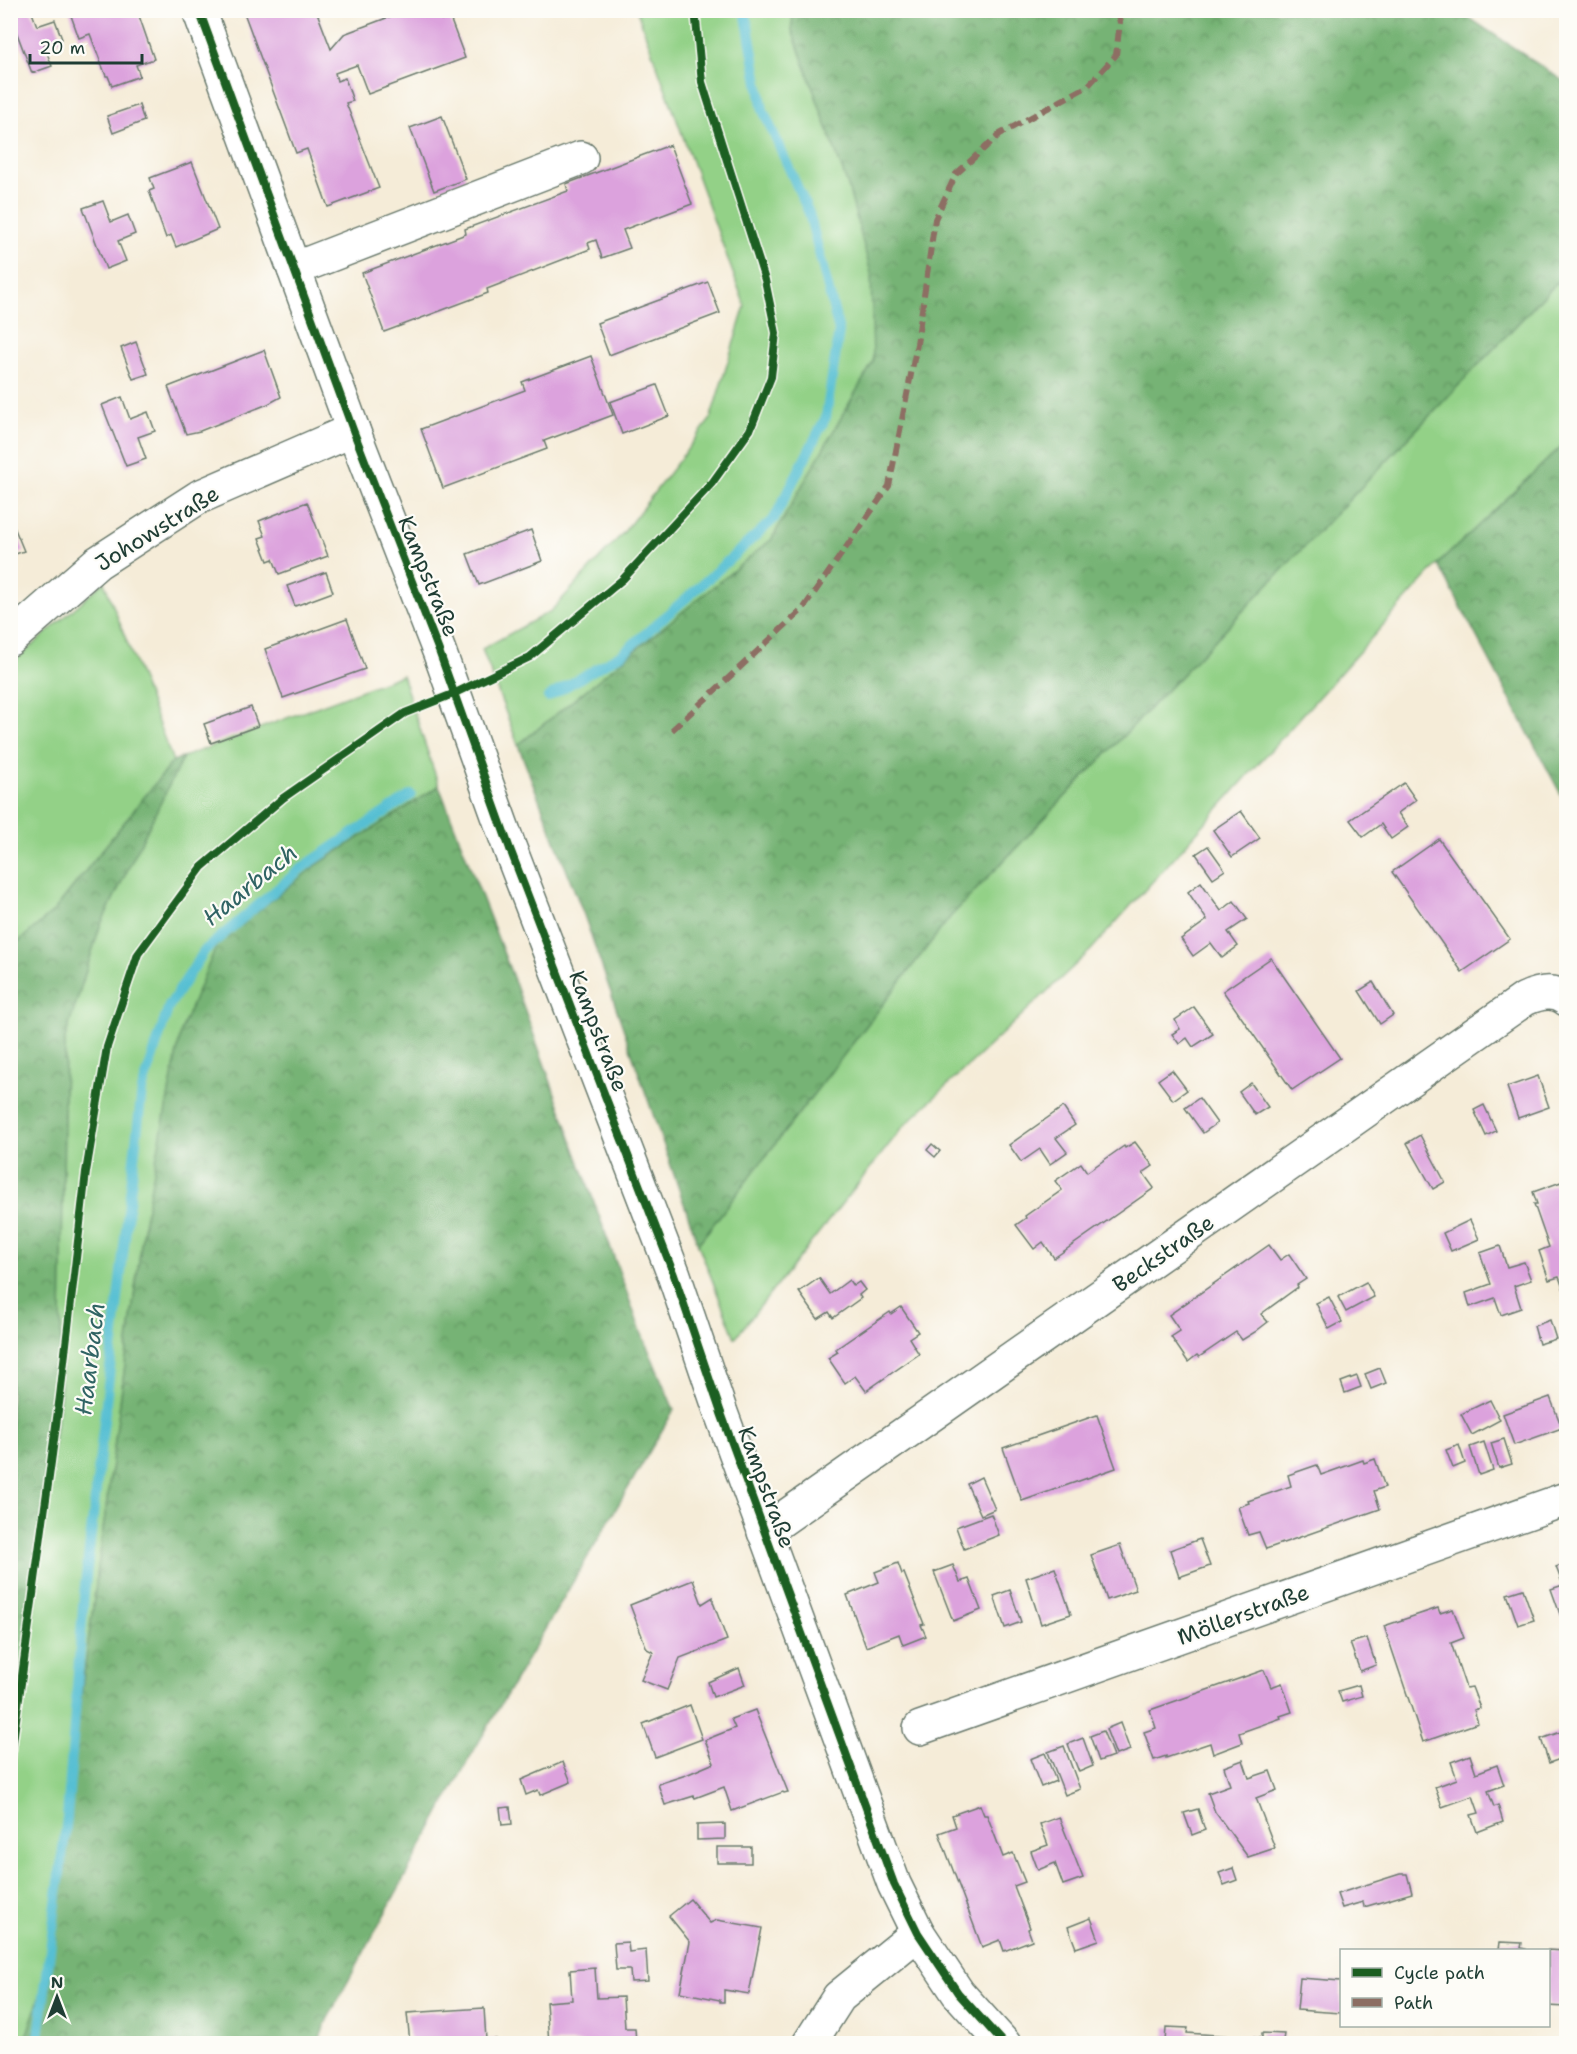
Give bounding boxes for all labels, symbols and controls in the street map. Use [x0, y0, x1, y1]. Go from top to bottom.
scale bar [30, 27, 142, 65]
text: 20 m [39, 36, 85, 60]
street label: Johowstraße [90, 479, 225, 578]
street label: Kampstraße [391, 512, 466, 641]
water label: Haarbach [196, 837, 304, 933]
street label: Kampstraße [562, 966, 635, 1096]
street label: Beckstraße [1107, 1208, 1220, 1299]
water label: Haarbach [67, 1301, 113, 1417]
street label: Kampstraße [731, 1422, 802, 1552]
street label: Möllerstraße [1173, 1577, 1313, 1652]
legend [1340, 1949, 1550, 2027]
text: Cycle path [1394, 1961, 1485, 1985]
north arrow [27, 1967, 87, 2027]
text: N [51, 1972, 63, 1993]
text: Path [1394, 1991, 1433, 2015]

